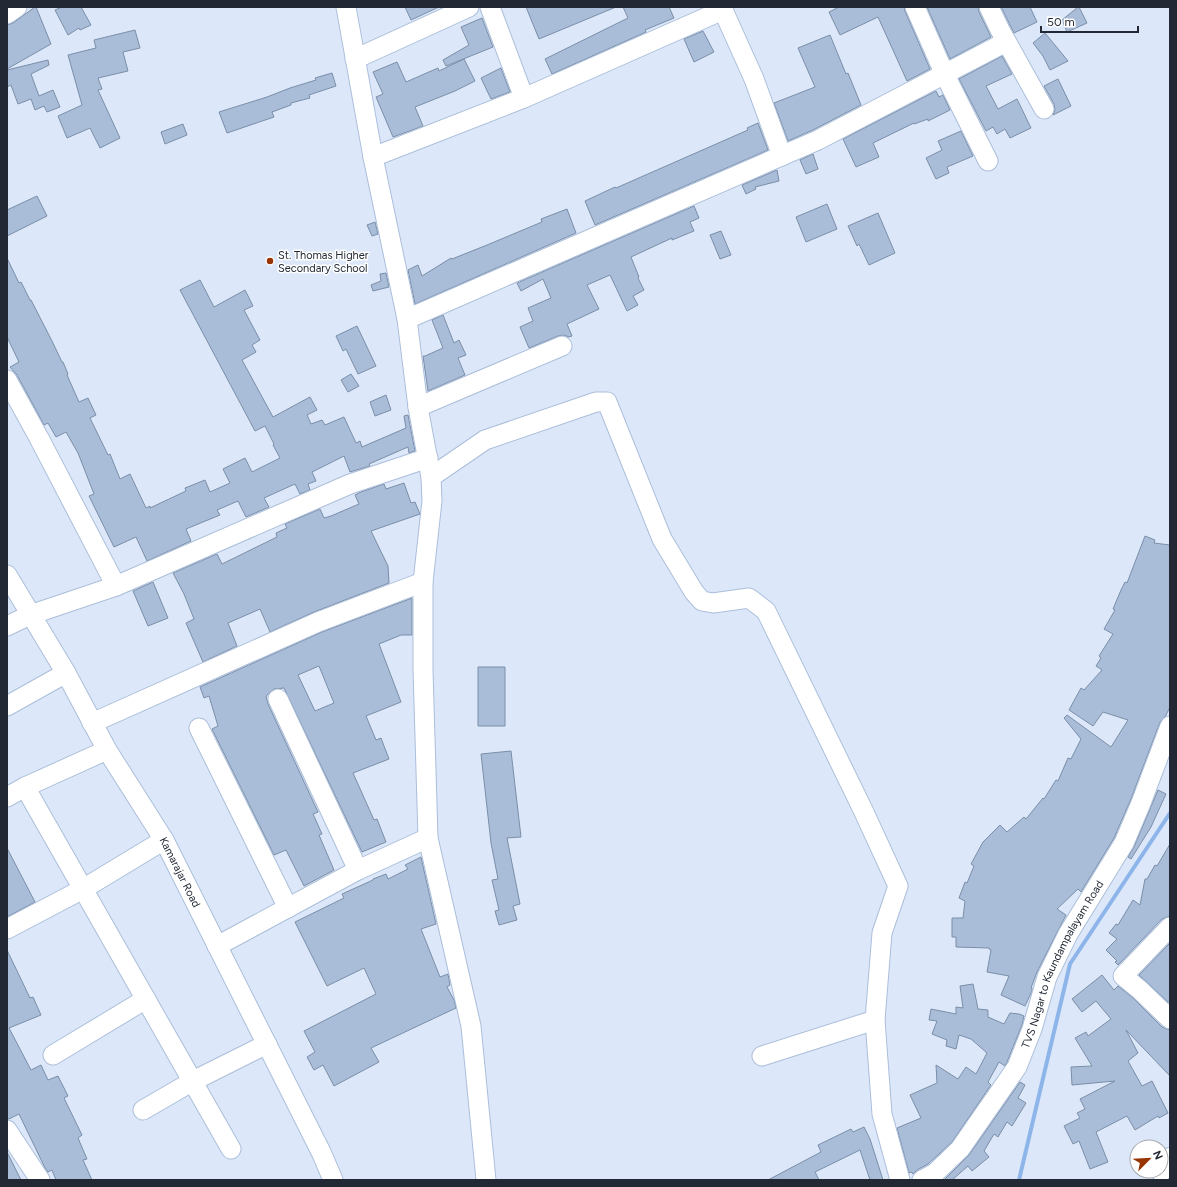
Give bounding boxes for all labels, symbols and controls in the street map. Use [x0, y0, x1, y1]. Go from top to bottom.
scale bar [1041, 8, 1138, 34]
text: 50 m [1047, 15, 1075, 29]
place label: St. Thomas Higher Secondary School [278, 249, 369, 275]
marker: St. Thomas Higher Secondary School [265, 256, 275, 266]
street label: Kamarajar Road [157, 835, 203, 910]
street label: TVS Nagar to Kaundampalayam Road [1019, 878, 1106, 1050]
north arrow [1129, 1139, 1169, 1179]
text: N [1150, 1149, 1165, 1162]

